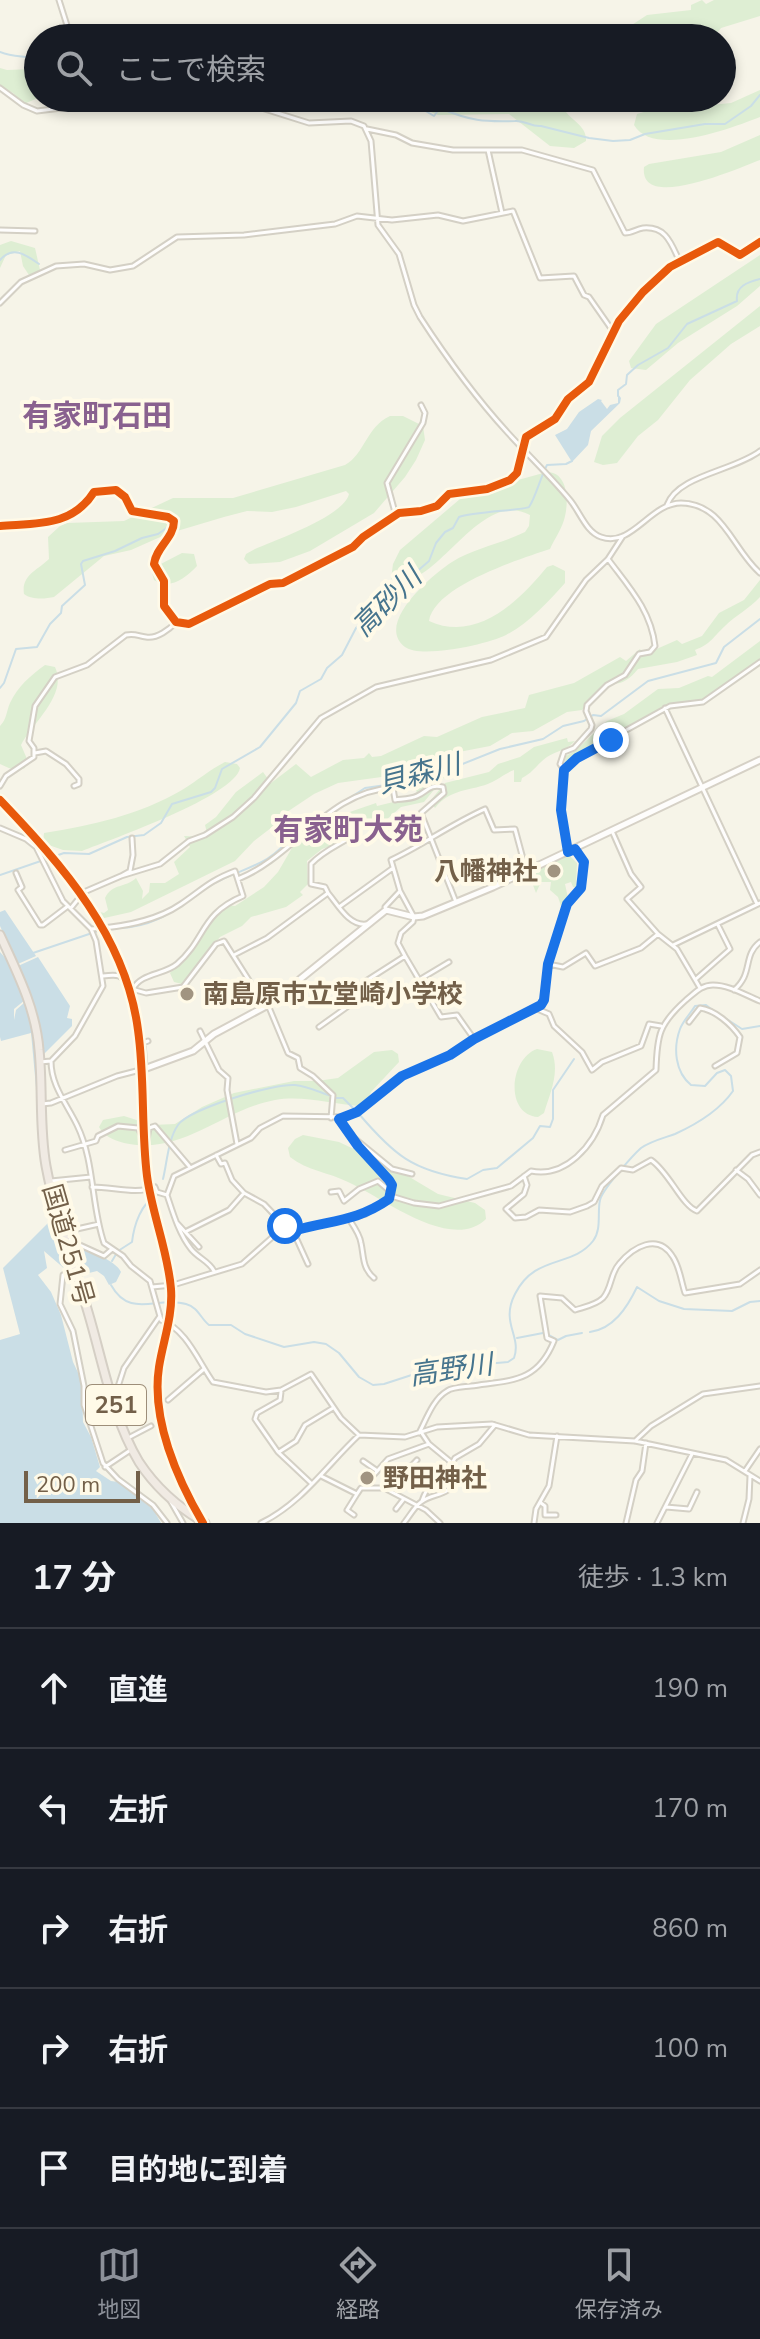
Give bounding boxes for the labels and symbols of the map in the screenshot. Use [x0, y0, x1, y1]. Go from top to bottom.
district label: 有家町石田 [22, 396, 172, 437]
water label: 高砂川 [344, 557, 432, 645]
route end [593, 722, 629, 758]
water label: 貝森川 [374, 745, 467, 803]
district label: 有家町大苑 [273, 810, 423, 851]
place label: 八幡神社 [434, 854, 538, 889]
marker: 八幡神社 [545, 862, 563, 880]
place label: 南島原市立堂崎小学校 [203, 977, 463, 1012]
marker: 南島原市立堂崎小学校 [178, 985, 196, 1003]
street label: 国道251号 [34, 1180, 102, 1310]
route start [267, 1208, 303, 1244]
water label: 高野川 [407, 1345, 498, 1395]
road number: 251 [86, 1385, 146, 1425]
place label: 野田神社 [383, 1461, 487, 1496]
scale bar [24, 1467, 140, 1503]
marker: 野田神社 [358, 1469, 376, 1487]

